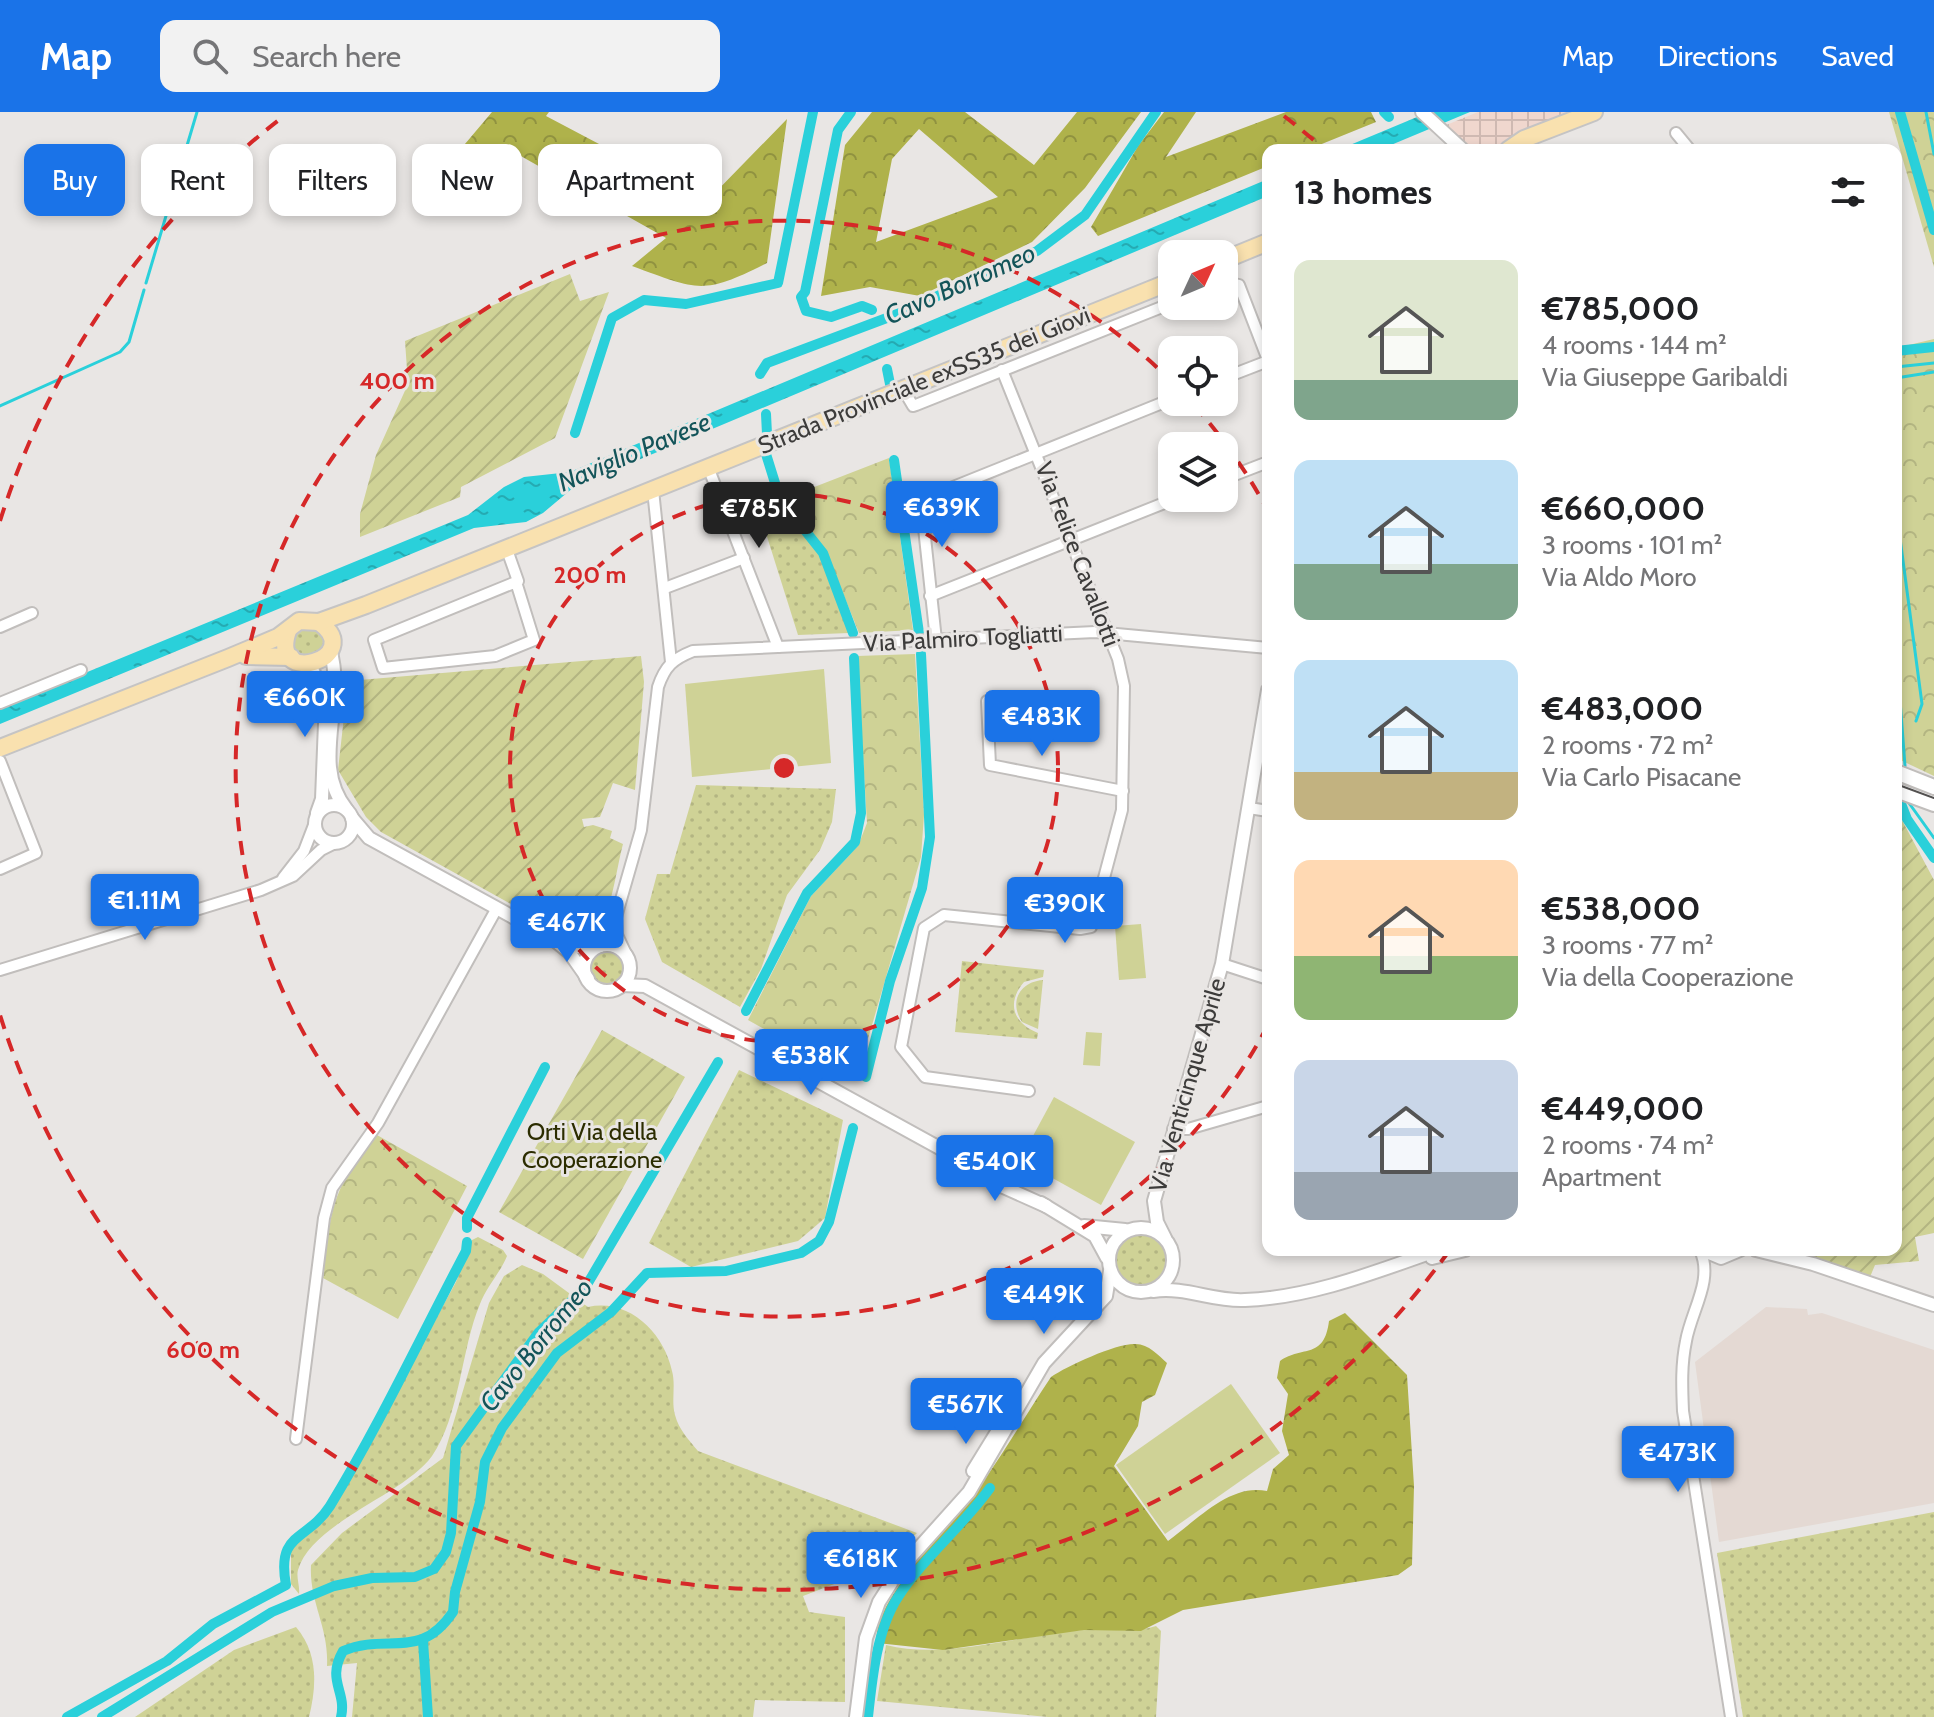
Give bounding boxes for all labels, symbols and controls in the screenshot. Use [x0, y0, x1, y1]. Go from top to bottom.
search box [160, 20, 720, 92]
text: Map [40, 33, 112, 80]
icon: search [188, 34, 232, 78]
text: Search here [252, 38, 401, 75]
text: Map [1562, 39, 1614, 73]
text: Directions [1658, 39, 1777, 73]
text: Saved [1821, 39, 1894, 73]
chip: Buy [24, 144, 125, 216]
chip: Rent [141, 144, 253, 216]
chip: Filters [269, 144, 396, 216]
chip: New [412, 144, 522, 216]
chip: Apartment [538, 144, 722, 216]
icon: filters [1826, 170, 1870, 214]
text: 13 homes [1294, 171, 1432, 213]
water label: Cavo Borromeo [880, 236, 1040, 332]
north arrow [1158, 240, 1238, 320]
map controls [1158, 240, 1238, 512]
text: €785,000 [1542, 287, 1700, 329]
icon: home [1358, 292, 1454, 388]
street label: Strada Provinciale exSS35 dei Giovi [754, 300, 1094, 460]
text: 4 rooms · 144 m² [1542, 329, 1727, 361]
button: locate [1158, 336, 1238, 416]
text: Via Giuseppe Garibaldi [1542, 361, 1788, 393]
text: 400 m [359, 366, 435, 395]
water label: Naviglio Pavese [553, 405, 715, 498]
button: layers [1158, 432, 1238, 512]
street label: Via Felice Cavallotti [1029, 458, 1127, 650]
pin: €639K [886, 481, 998, 549]
pin: €785K [703, 482, 815, 550]
text: €660,000 [1542, 487, 1705, 529]
text: €639K [904, 491, 980, 523]
text: €785K [721, 492, 797, 524]
icon: home [1358, 492, 1454, 588]
text: 3 rooms · 101 m² [1542, 529, 1722, 561]
text: 200 m [554, 560, 626, 589]
text: Via Aldo Moro [1542, 561, 1697, 593]
street label: Via Palmiro Togliatti [863, 618, 1063, 658]
pin: €660K [249, 671, 361, 739]
text: €660K [265, 681, 345, 713]
text: €483,000 [1542, 687, 1703, 729]
pin: €483K [986, 690, 1098, 758]
icon: home [1358, 692, 1454, 788]
text: €483K [1003, 700, 1081, 732]
text: 2 rooms · 72 m² [1542, 729, 1713, 761]
centre of rings [770, 754, 798, 782]
text: Via Carlo Pisacane [1542, 761, 1741, 793]
pin: €1.11M [80, 874, 210, 942]
pin: €390K [1009, 877, 1121, 945]
text: €1.11M [109, 884, 181, 916]
text: €390K [1025, 887, 1105, 919]
text: €538,000 [1542, 887, 1701, 929]
icon: home [1358, 892, 1454, 988]
pin: €467K [511, 896, 623, 964]
text: €467K [529, 906, 606, 938]
text: 3 rooms · 77 m² [1542, 929, 1713, 961]
text: Via della Cooperazione [1542, 961, 1794, 993]
street label: Via Venticinque Aprile [1143, 975, 1231, 1195]
pin: €538K [755, 1029, 867, 1097]
text: €538K [773, 1039, 849, 1071]
text: €449,000 [1542, 1087, 1704, 1129]
icon: home [1358, 1092, 1454, 1188]
park label: Orti Via della Cooperazione [522, 1117, 662, 1174]
text: 2 rooms · 74 m² [1542, 1129, 1714, 1161]
pin: €540K [939, 1135, 1051, 1203]
text: €540K [954, 1145, 1036, 1177]
text: Apartment [1542, 1161, 1661, 1193]
pin: €449K [988, 1268, 1100, 1336]
water label: Cavo Borromeo [473, 1272, 599, 1418]
text: €449K [1004, 1278, 1084, 1310]
text: 600 m [166, 1335, 240, 1364]
pin: €567K [910, 1378, 1022, 1446]
text: €567K [929, 1388, 1003, 1420]
pin: €473K [1622, 1426, 1734, 1494]
text: €473K [1640, 1436, 1716, 1468]
pin: €618K [805, 1532, 917, 1600]
text: €618K [825, 1542, 897, 1574]

